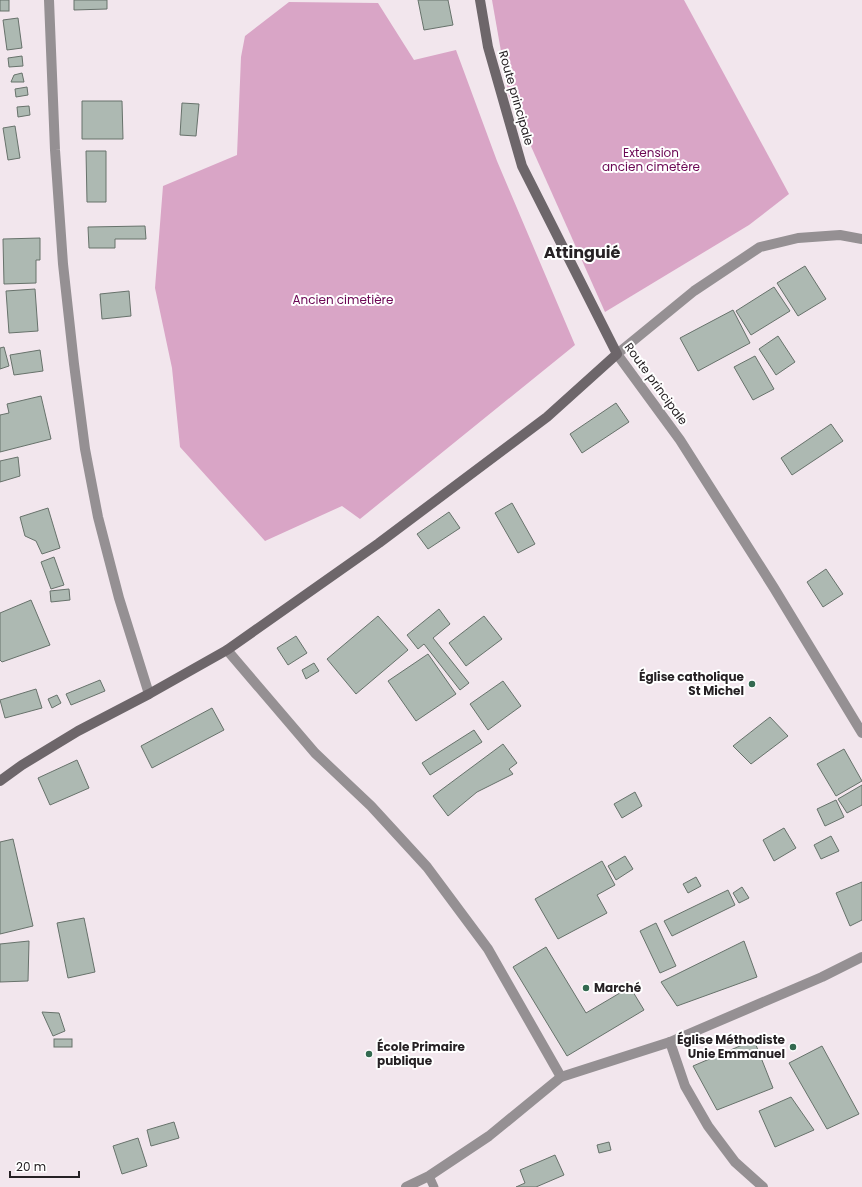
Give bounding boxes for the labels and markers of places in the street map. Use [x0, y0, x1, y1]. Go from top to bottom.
place label: Église catholique St Michel [639, 668, 745, 699]
marker: Église catholique St Michel [747, 679, 757, 689]
place label: Marché [594, 979, 642, 996]
marker: Marché [581, 983, 591, 993]
place label: Église Méthodiste Unie Emmanuel [677, 1031, 786, 1062]
place label: École Primaire publique [377, 1038, 466, 1069]
marker: Église Méthodiste Unie Emmanuel [788, 1042, 798, 1052]
marker: École Primaire publique [364, 1049, 374, 1059]

